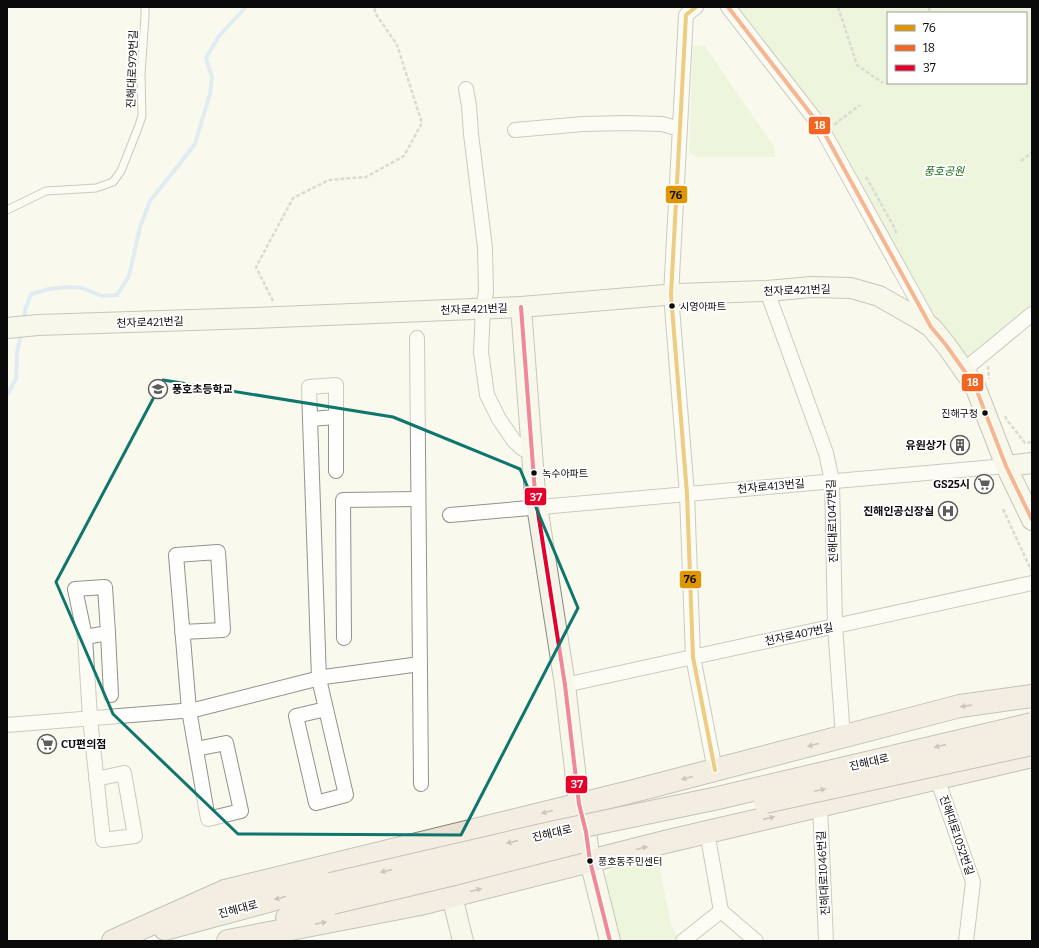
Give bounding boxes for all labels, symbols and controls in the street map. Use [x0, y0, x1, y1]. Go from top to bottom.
legend [887, 12, 1027, 84]
text: 76 [923, 21, 936, 35]
street label: 진해대로979번길 [125, 29, 140, 109]
text: 18 [923, 41, 935, 55]
text: 37 [923, 61, 936, 75]
line badge: 18 [808, 116, 831, 135]
text: 18 [814, 119, 826, 132]
park label: 풍호공원 [924, 165, 965, 178]
line badge: 76 [665, 185, 688, 204]
text: 76 [670, 189, 683, 202]
street label: 천자로421번길 [763, 283, 831, 298]
marker: 시영아파트 [667, 301, 677, 311]
place label: 시영아파트 [680, 301, 726, 313]
street label: 천자로421번길 [440, 302, 508, 317]
street label: 천자로421번길 [116, 315, 184, 330]
line badge: 18 [961, 373, 984, 392]
text: 18 [967, 376, 979, 389]
school or university icon: 풍호초등학교 [147, 378, 169, 400]
place label: 풍호초등학교 [172, 383, 233, 396]
place label: 진해구청 [941, 408, 978, 420]
marker: 진해구청 [980, 408, 990, 418]
building icon: 유원상가 [949, 434, 971, 456]
place label: 유원상가 [906, 439, 946, 452]
marker: 녹수아파트 [529, 468, 539, 478]
place label: 녹수아파트 [542, 468, 588, 480]
supermarket icon: GS25시 [973, 473, 995, 495]
street label: 천자로413번길 [737, 477, 805, 496]
place label: GS25시 [933, 478, 970, 491]
street label: 진해대로1047번길 [825, 479, 840, 563]
line badge: 37 [524, 487, 547, 506]
text: 37 [530, 491, 542, 504]
hospital icon: 진해인공신장실 [937, 500, 959, 522]
place label: 진해인공신장실 [863, 505, 934, 518]
line badge: 76 [679, 570, 702, 589]
text: 76 [684, 573, 697, 586]
street label: 천자로407번길 [764, 621, 834, 648]
one-way arrow [960, 703, 972, 709]
supermarket icon: CU편의점 [36, 733, 58, 755]
place label: CU편의점 [61, 738, 106, 751]
one-way arrow [806, 742, 819, 748]
one-way arrow [933, 743, 946, 749]
street label: 진해대로 [848, 752, 890, 773]
line badge: 37 [565, 775, 588, 794]
one-way arrow [681, 775, 693, 781]
text: 37 [571, 778, 583, 791]
one-way arrow [814, 787, 826, 793]
street label: 진해대로1052번길 [937, 793, 976, 877]
one-way arrow [541, 810, 553, 816]
one-way arrow [763, 814, 775, 820]
street label: 진해대로 [531, 823, 573, 844]
street label: 진해대로1046번길 [815, 830, 832, 916]
one-way arrow [506, 839, 518, 845]
one-way arrow [637, 845, 649, 851]
marker: 풍호동주민센터 [585, 856, 595, 866]
place label: 풍호동주민센터 [598, 856, 662, 868]
one-way arrow [379, 869, 392, 875]
one-way arrow [470, 887, 482, 893]
one-way arrow [274, 895, 286, 901]
street label: 진해대로 [217, 898, 259, 921]
one-way arrow [315, 920, 327, 926]

